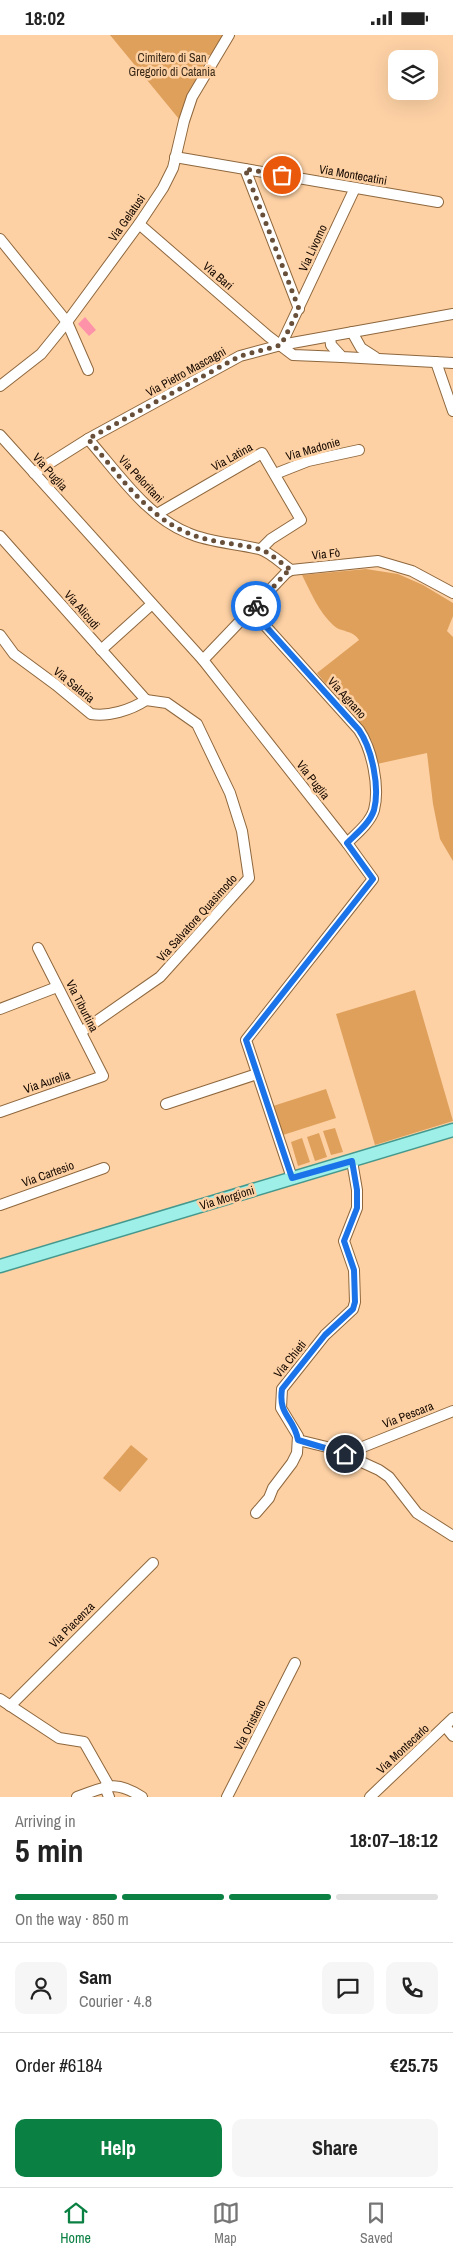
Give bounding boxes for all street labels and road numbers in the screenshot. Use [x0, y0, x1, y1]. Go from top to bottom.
street label: Via Montecatini [318, 161, 388, 189]
street label: Via Gelatusi [105, 191, 149, 245]
street label: Via Livorno [295, 222, 331, 274]
street label: Via Bari [199, 258, 237, 294]
street label: Via Pietro Mascagni [143, 343, 229, 401]
street label: Via Madonie [284, 434, 342, 464]
street label: Via Latina [209, 439, 256, 475]
street label: Via Puglia [29, 450, 71, 495]
street label: Via Peloritani [115, 452, 167, 506]
street label: Via Fò [311, 545, 341, 563]
street label: Via Alicudi [61, 587, 103, 633]
street label: Via Salaria [50, 664, 98, 707]
street label: Via Agnano [324, 674, 370, 722]
street label: Via Puglia [293, 757, 334, 803]
street label: Via Salvatore Quasimodo [153, 871, 241, 965]
street label: Via Tiburtina [62, 977, 102, 1035]
street label: Via Aurelia [22, 1066, 73, 1097]
street label: Via Cartesio [20, 1157, 76, 1191]
street label: Via Morgioni [198, 1182, 256, 1214]
street label: Via Chieti [270, 1337, 310, 1381]
street label: Via Pescara [380, 1398, 436, 1432]
street label: Via Piacenza [46, 1598, 99, 1651]
street label: Via Oristano [230, 1697, 270, 1753]
street label: Via Montecarlo [373, 1721, 433, 1777]

